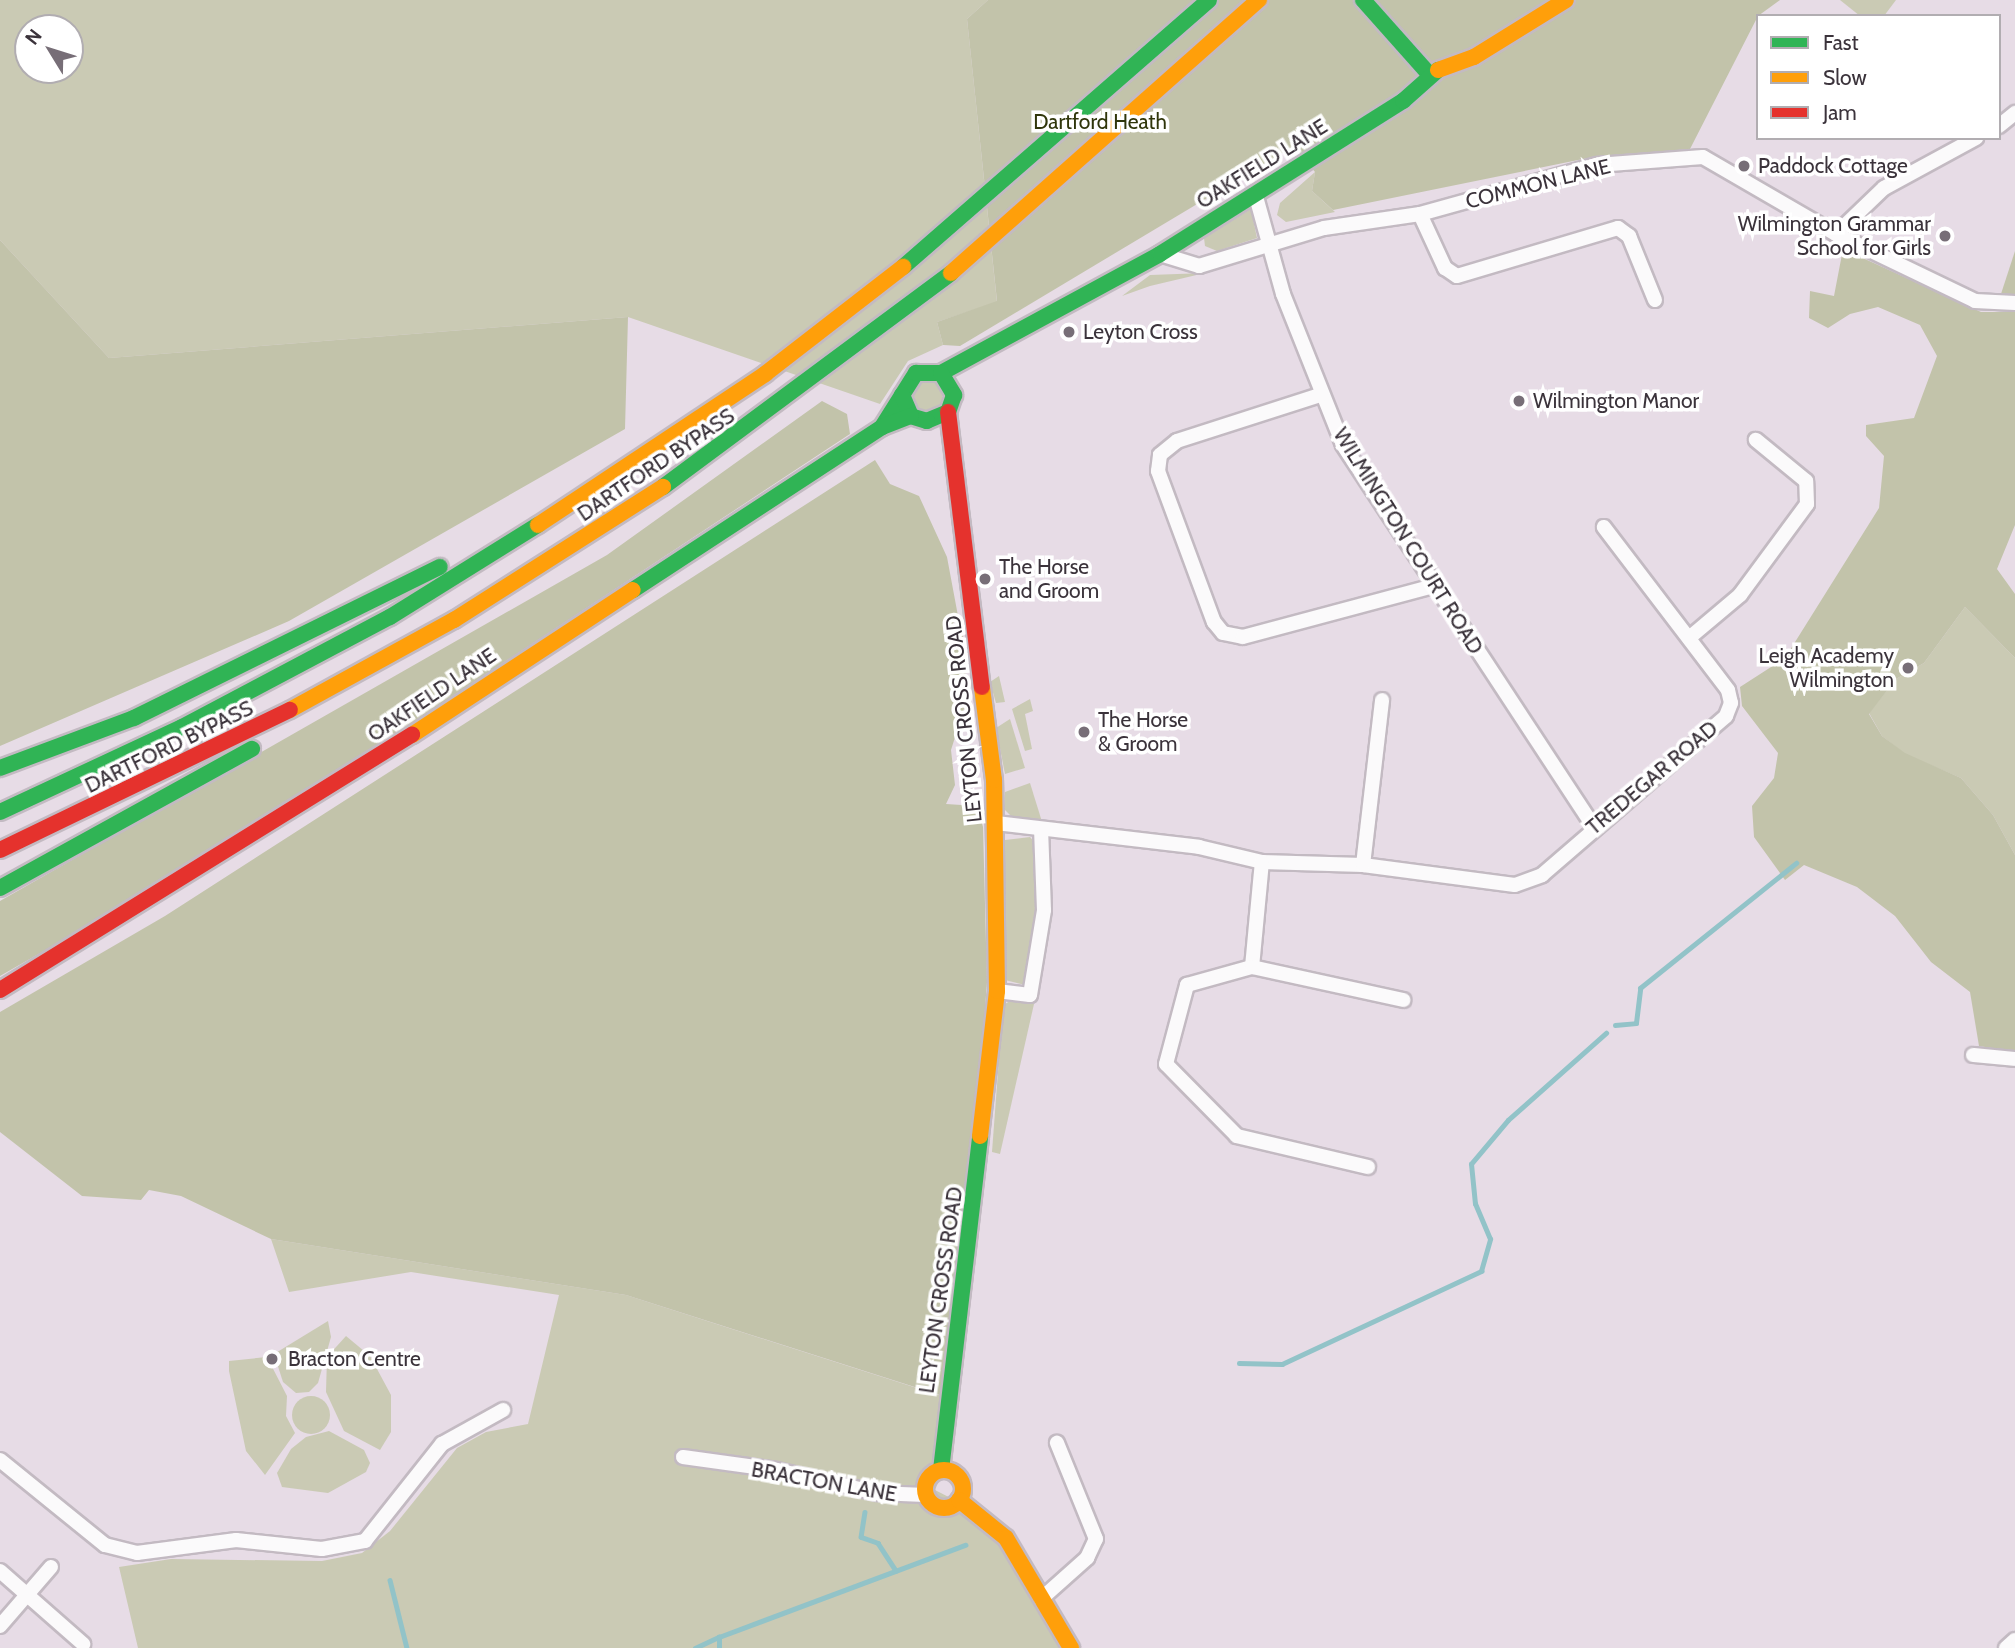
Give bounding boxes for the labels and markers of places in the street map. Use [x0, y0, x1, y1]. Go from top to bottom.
place label: Paddock Cottage [1758, 153, 1908, 179]
marker: Paddock Cottage [1736, 158, 1752, 174]
place label: Wilmington Grammar School for Girls [1738, 211, 1931, 261]
marker: Wilmington Grammar School for Girls [1937, 228, 1953, 244]
place label: Leyton Cross [1083, 319, 1198, 345]
marker: Leyton Cross [1061, 324, 1077, 340]
place label: Wilmington Manor [1533, 388, 1699, 414]
marker: Wilmington Manor [1511, 393, 1527, 409]
place label: The Horse and Groom [999, 554, 1099, 604]
marker: The Horse and Groom [977, 571, 993, 587]
place label: Leigh Academy Wilmington [1758, 643, 1894, 693]
marker: Leigh Academy Wilmington [1900, 660, 1916, 676]
place label: The Horse & Groom [1098, 707, 1188, 757]
marker: The Horse & Groom [1076, 724, 1092, 740]
place label: Bracton Centre [288, 1346, 421, 1372]
marker: Bracton Centre [262, 1349, 282, 1369]

